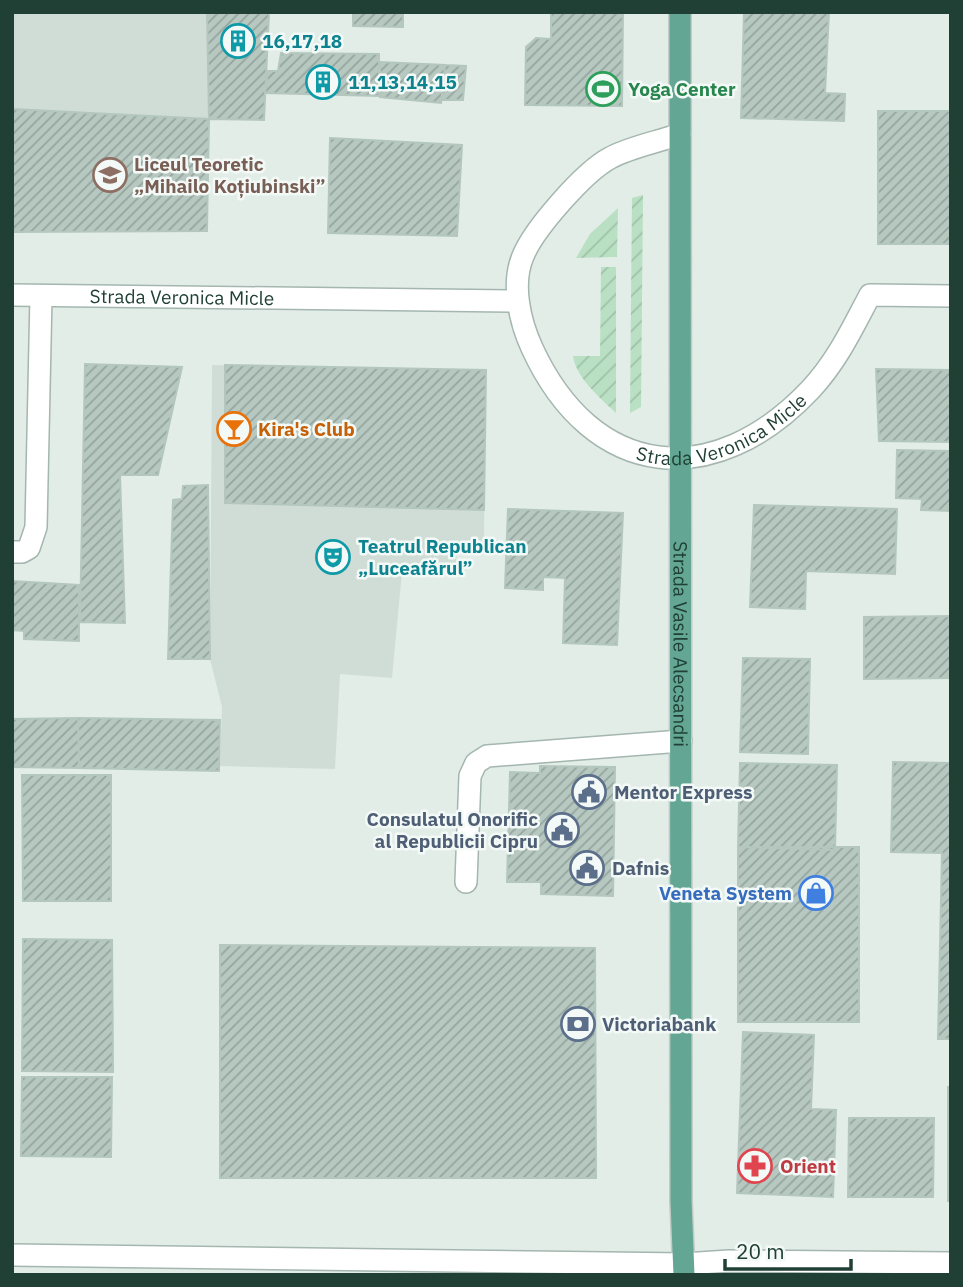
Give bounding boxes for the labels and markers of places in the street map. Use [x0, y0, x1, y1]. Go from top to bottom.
building icon: 16,17,18 [219, 22, 257, 60]
place label: 16,17,18 [262, 29, 342, 53]
building icon: 11,13,14,15 [304, 63, 342, 101]
place label: 11,13,14,15 [348, 70, 457, 94]
sports icon: Yoga Center [584, 70, 622, 108]
place label: Yoga Center [628, 77, 736, 101]
place label: Liceul Teoretic „Mihailo Koțiubinski” [134, 152, 326, 198]
school or university icon: Liceul Teoretic „Mihailo Koțiubinski” [91, 156, 129, 194]
bar icon: Kira's Club [215, 410, 253, 448]
place label: Kira's Club [258, 417, 355, 441]
place label: Teatrul Republican „Luceafărul” [358, 534, 527, 580]
theatre icon: Teatrul Republican „Luceafărul” [314, 538, 352, 576]
public building icon: Mentor Express [570, 773, 608, 811]
place label: Mentor Express [614, 780, 753, 804]
place label: Consulatul Onorific al Republicii Cipru [367, 807, 538, 853]
public building icon: Consulatul Onorific al Republicii Cipru [543, 811, 581, 849]
public building icon: Dafnis [568, 849, 606, 887]
place label: Dafnis [612, 856, 669, 880]
shop icon: Veneta System [797, 874, 835, 912]
place label: Veneta System [659, 881, 792, 905]
bank icon: Victoriabank [559, 1005, 597, 1043]
place label: Victoriabank [602, 1012, 716, 1036]
pharmacy icon: Orient [736, 1147, 774, 1185]
place label: Orient [780, 1154, 836, 1178]

